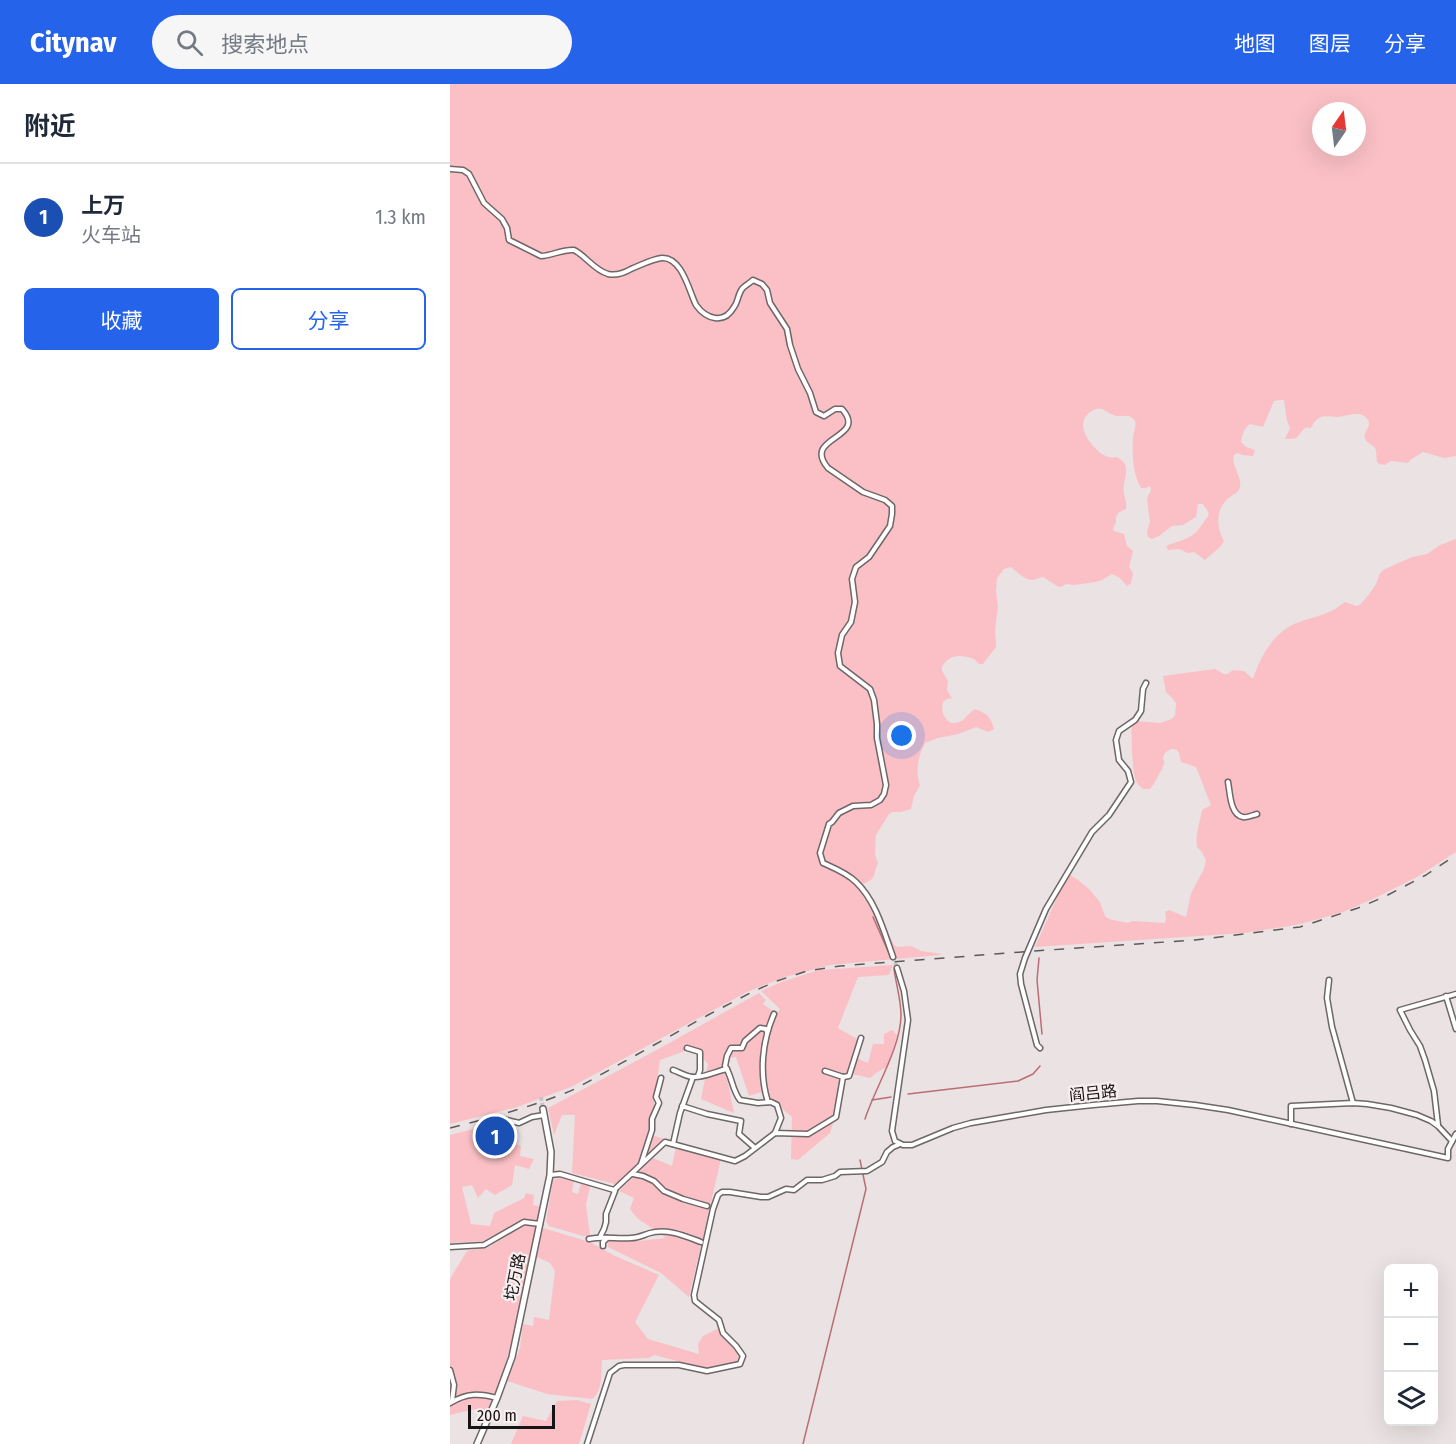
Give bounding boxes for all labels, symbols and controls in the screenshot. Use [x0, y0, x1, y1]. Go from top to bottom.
search box [152, 15, 572, 69]
text: Citynav [30, 26, 116, 59]
icon: search [173, 26, 206, 59]
text: 搜索地点 [221, 31, 309, 58]
text: 地图 [1234, 31, 1276, 57]
text: 图层 [1309, 31, 1351, 57]
text: 分享 [1384, 31, 1426, 57]
north arrow [1312, 102, 1366, 156]
text: 附近 [24, 111, 76, 142]
text: 上万 [81, 192, 125, 219]
text: 1 [39, 205, 48, 229]
text: 1.3 km [375, 205, 426, 229]
text: 火车站 [81, 223, 141, 247]
button: 收藏 [24, 288, 219, 350]
button: 分享 [231, 288, 426, 350]
your location [887, 721, 916, 750]
street label: 阎吕路 [1068, 1081, 1118, 1105]
pin: 1 [476, 1114, 514, 1158]
street label: 坨万路 [501, 1252, 529, 1302]
map controls [1384, 1264, 1438, 1426]
button: + [1384, 1264, 1438, 1318]
button: − [1384, 1318, 1438, 1372]
button: layers [1384, 1372, 1438, 1426]
scale bar [468, 1402, 555, 1430]
text: 200 m [477, 1406, 517, 1425]

